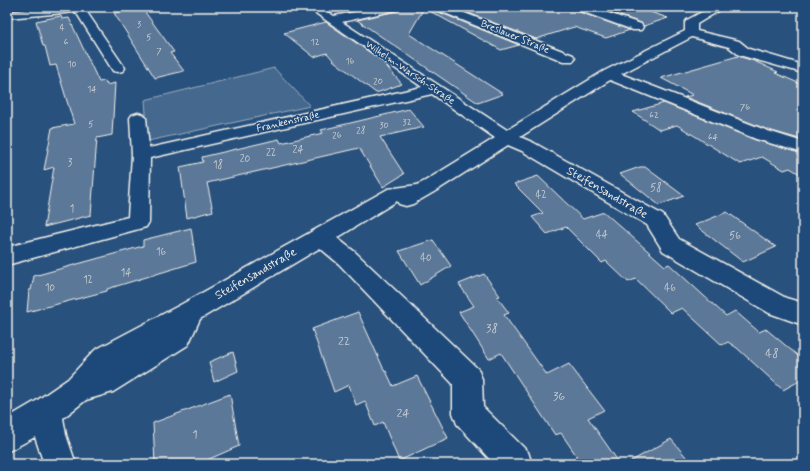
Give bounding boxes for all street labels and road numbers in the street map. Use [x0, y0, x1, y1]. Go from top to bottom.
street label: Breslauer Straße [479, 17, 551, 57]
street label: Wilhelm-Warsch-Straße [363, 38, 457, 108]
street label: Frankenstraße [255, 108, 321, 136]
street label: Steifensandstraße [563, 163, 651, 223]
street label: Steifensandstraße [212, 244, 300, 304]

